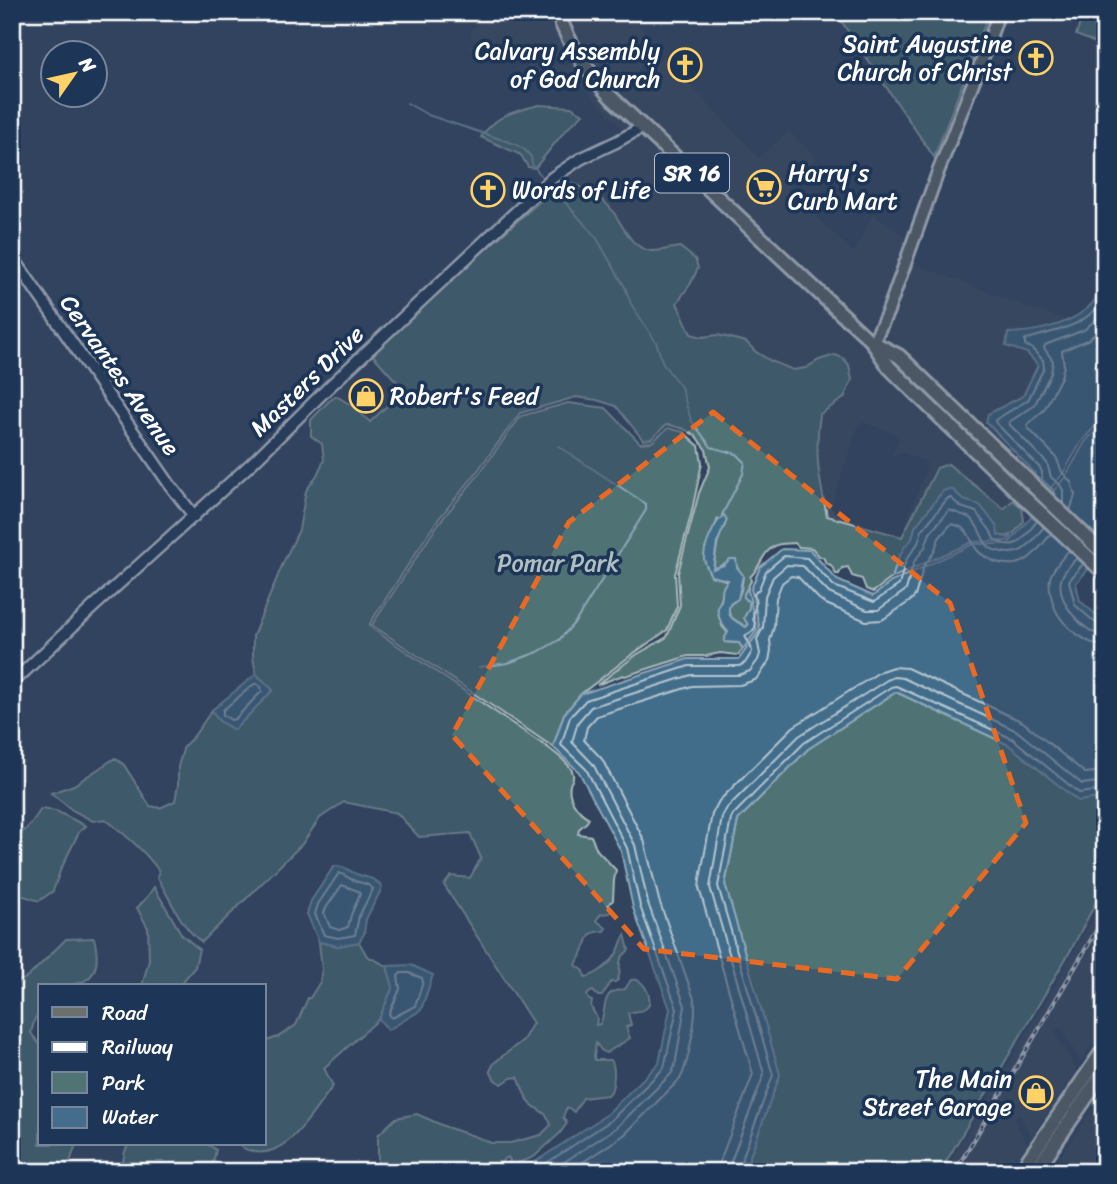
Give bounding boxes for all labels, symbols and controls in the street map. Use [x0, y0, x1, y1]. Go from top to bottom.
place label: Saint Augustine Church of Christ [837, 23, 1013, 93]
place label: Calvary Assembly of God Church [475, 30, 661, 100]
north arrow [38, 38, 108, 108]
church icon: Saint Augustine Church of Christ [1017, 39, 1055, 77]
church icon: Calvary Assembly of God Church [666, 46, 704, 84]
text: N [70, 49, 106, 80]
place label: Harry's Curb Mart [788, 152, 898, 222]
road number: SR 16 [655, 154, 729, 192]
supermarket icon: Harry's Curb Mart [745, 168, 783, 206]
place label: Words of Life [512, 169, 651, 211]
church icon: Words of Life [469, 171, 507, 209]
street label: Cervantes Avenue [48, 285, 192, 465]
street label: Masters Drive [240, 315, 374, 447]
place label: Robert's Feed [390, 375, 540, 417]
shop icon: Robert's Feed [347, 377, 385, 415]
park label: Pomar Park [497, 542, 619, 584]
legend [38, 984, 266, 1146]
text: Road [102, 994, 149, 1032]
text: Railway [102, 1028, 173, 1066]
place label: The Main Street Garage [863, 1058, 1012, 1128]
text: Park [102, 1064, 145, 1102]
shop icon: The Main Street Garage [1017, 1074, 1055, 1112]
text: Water [102, 1098, 159, 1136]

